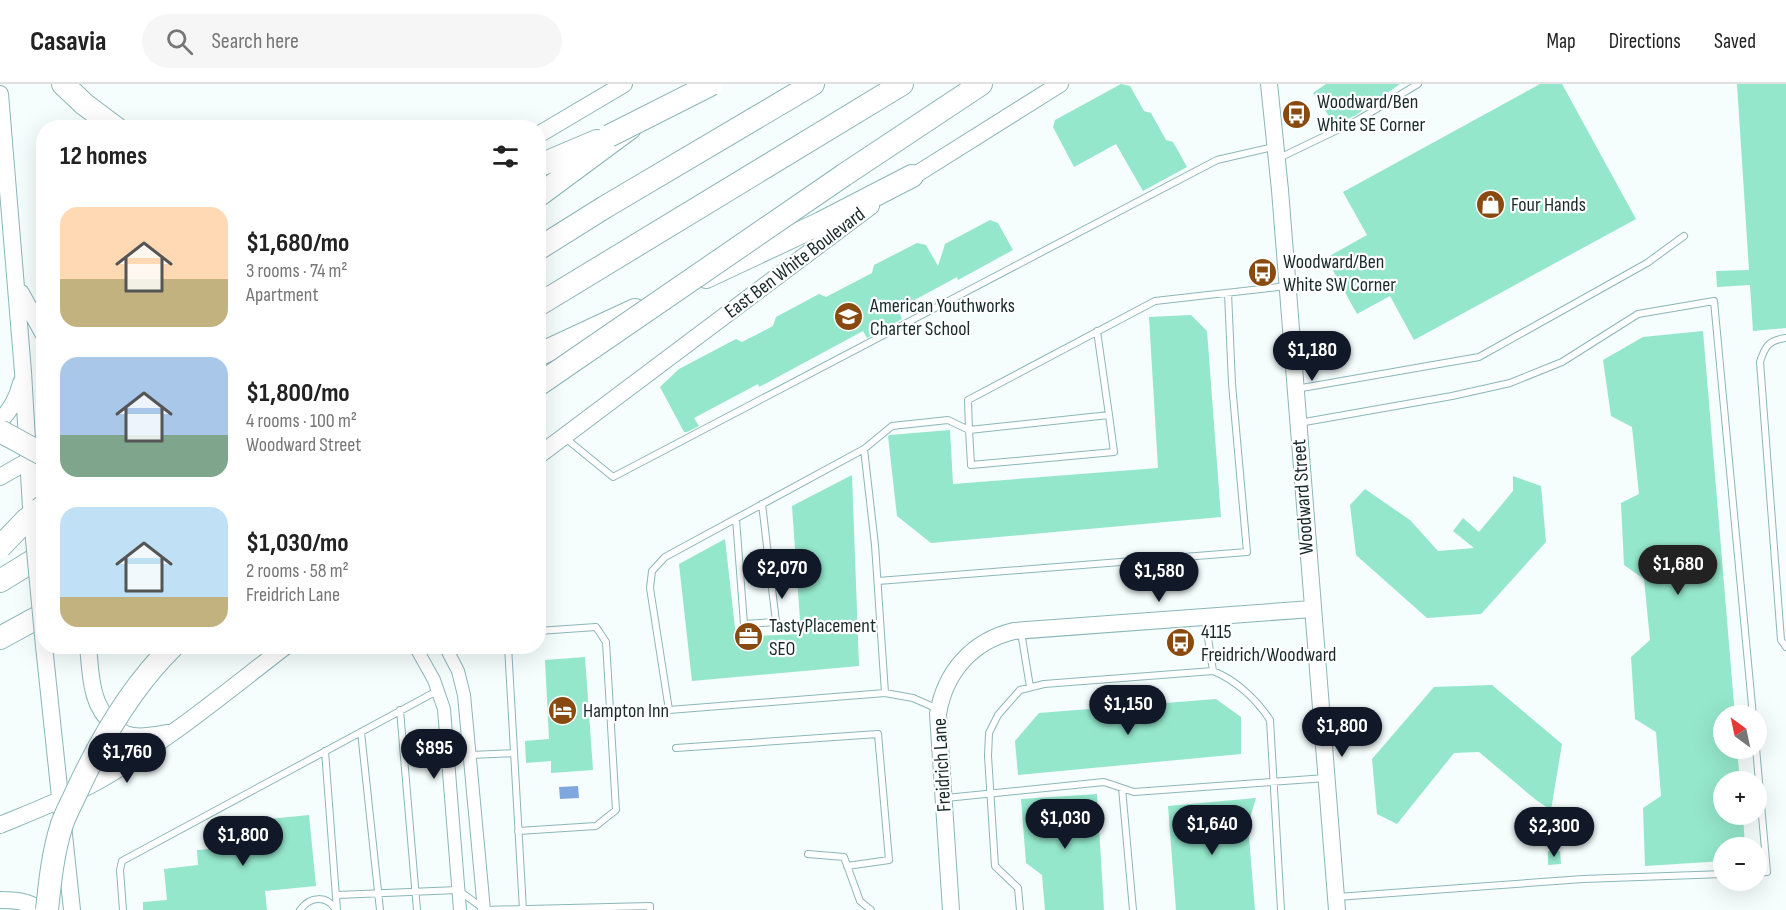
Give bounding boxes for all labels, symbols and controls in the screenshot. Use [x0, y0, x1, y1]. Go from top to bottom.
search box [142, 14, 562, 68]
text: Casavia [30, 25, 106, 58]
icon: search [163, 25, 196, 58]
text: Search here [211, 28, 299, 55]
text: Map [1546, 29, 1576, 54]
text: Directions [1609, 29, 1681, 54]
text: Saved [1714, 29, 1756, 54]
place label: Woodward/Ben White SE Corner [1317, 90, 1426, 137]
bus stop icon: Woodward/Ben White SE Corner [1280, 98, 1312, 130]
icon: filters [489, 140, 522, 173]
text: 12 homes [60, 141, 147, 172]
shop icon: Four Hands [1474, 189, 1506, 221]
place label: Four Hands [1511, 193, 1586, 217]
street label: East Ben White Boulevard [720, 202, 870, 324]
text: $1,680/mo [246, 228, 349, 259]
icon: home [108, 231, 180, 303]
place label: Woodward/Ben White SW Corner [1283, 250, 1396, 297]
bus stop icon: Woodward/Ben White SW Corner [1246, 257, 1278, 289]
text: 3 rooms · 74 m² [246, 259, 348, 283]
text: Apartment [246, 283, 319, 307]
place label: American Youthworks Charter School [869, 294, 1015, 341]
school or university icon: American Youthworks Charter School [833, 301, 865, 333]
pin: $1,180 [1263, 331, 1361, 382]
text: $1,180 [1287, 338, 1337, 362]
text: $1,800/mo [246, 378, 350, 409]
icon: home [108, 381, 180, 453]
text: 4 rooms · 100 m² [246, 409, 357, 433]
text: Woodward Street [246, 433, 361, 457]
street label: Woodward Street [1287, 439, 1319, 555]
text: $1,030/mo [246, 528, 349, 559]
icon: home [108, 531, 180, 603]
pin: $1,680 [1629, 545, 1727, 596]
pin: $2,070 [733, 549, 831, 600]
pin: $1,580 [1110, 552, 1208, 603]
text: $1,680 [1652, 552, 1704, 576]
text: $2,070 [756, 556, 808, 580]
text: 2 rooms · 58 m² [246, 559, 349, 583]
text: $1,580 [1133, 559, 1185, 583]
text: Freidrich Lane [246, 583, 340, 607]
place label: TastyPlacement SEO [769, 614, 876, 661]
place label: 4115 Freidrich/Woodward [1201, 620, 1336, 667]
office icon: TastyPlacement SEO [732, 621, 764, 653]
bus stop icon: 4115 Freidrich/Woodward [1164, 627, 1196, 659]
pin: $1,150 [1079, 685, 1177, 736]
text: $1,150 [1103, 692, 1153, 716]
hotel icon: Hampton Inn [546, 695, 578, 727]
place label: Hampton Inn [583, 699, 669, 723]
north arrow [1713, 705, 1767, 759]
map controls [1713, 705, 1767, 891]
pin: $1,800 [1293, 707, 1391, 758]
text: $1,800 [1316, 714, 1368, 738]
street label: Freidrich Lane [928, 717, 956, 813]
pin: $895 [398, 729, 470, 780]
pin: $1,760 [78, 733, 176, 784]
text: $895 [415, 736, 453, 760]
text: $1,760 [102, 740, 152, 764]
button: + [1713, 771, 1767, 825]
pin: $1,030 [1016, 799, 1114, 850]
pin: $1,640 [1163, 805, 1261, 856]
text: $1,030 [1040, 806, 1090, 830]
pin: $2,300 [1505, 807, 1603, 858]
text: $1,640 [1186, 812, 1238, 836]
text: $2,300 [1528, 814, 1580, 838]
pin: $1,800 [194, 816, 292, 867]
text: $1,800 [217, 823, 269, 847]
button: − [1713, 837, 1767, 891]

